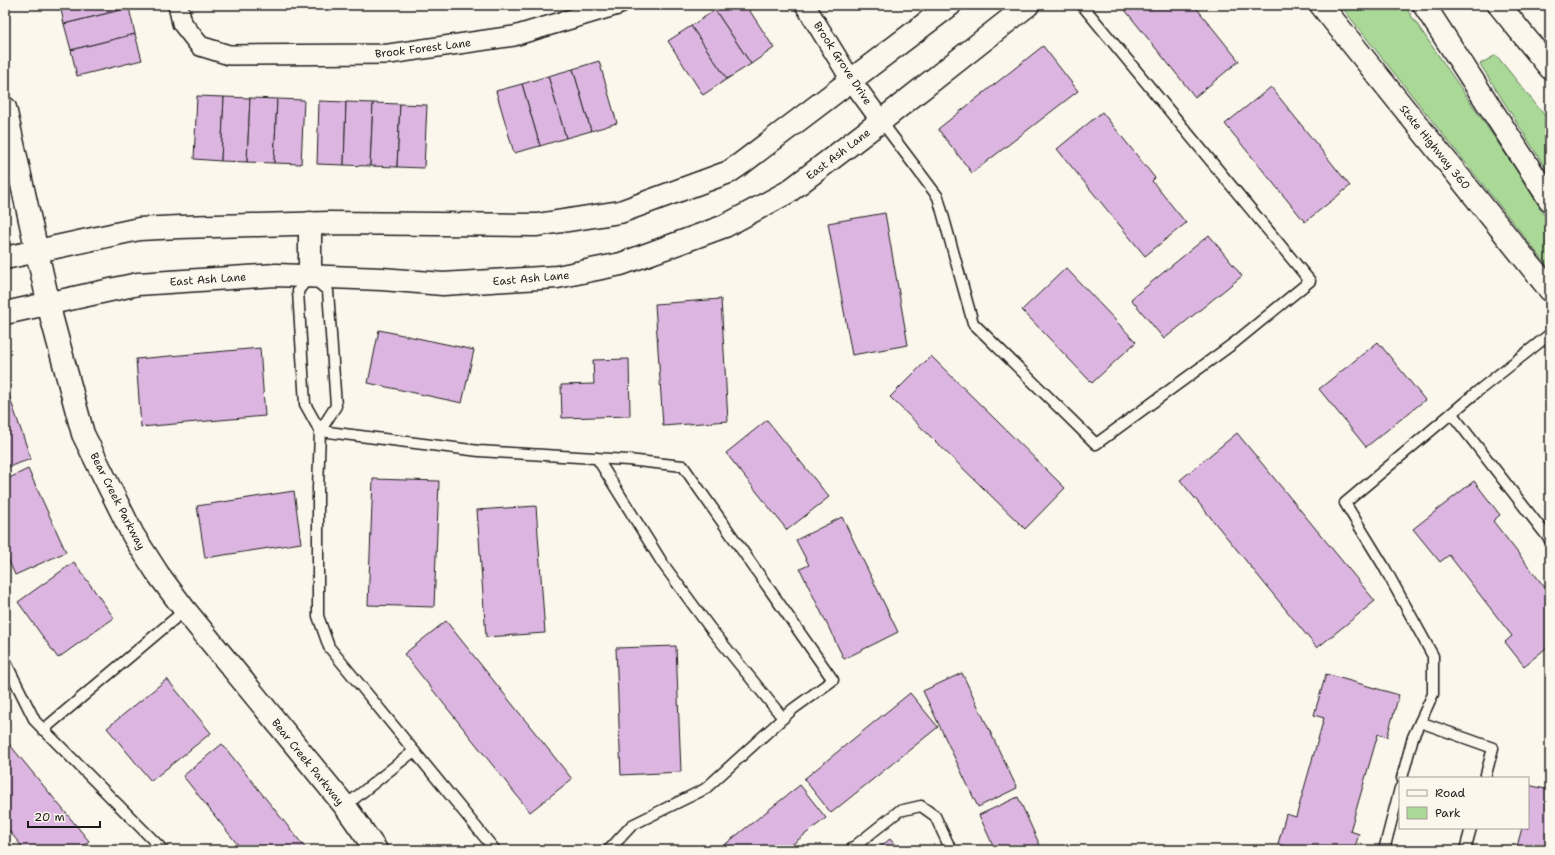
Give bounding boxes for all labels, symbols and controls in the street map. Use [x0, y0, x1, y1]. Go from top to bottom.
street label: Brook Grove Drive [810, 19, 875, 108]
street label: Brook Forest Lane [374, 35, 472, 62]
street label: State Highway 360 [1396, 102, 1473, 193]
street label: East Ash Lane [803, 125, 873, 183]
street label: East Ash Lane [492, 268, 570, 289]
street label: East Ash Lane [169, 269, 247, 290]
street label: Bear Creek Parkway [87, 450, 149, 552]
street label: Bear Creek Parkway [268, 716, 347, 809]
legend [1399, 777, 1529, 829]
text: Road [1435, 785, 1466, 801]
scale bar [28, 803, 100, 829]
text: Park [1435, 805, 1461, 821]
text: 20 m [34, 809, 65, 825]

